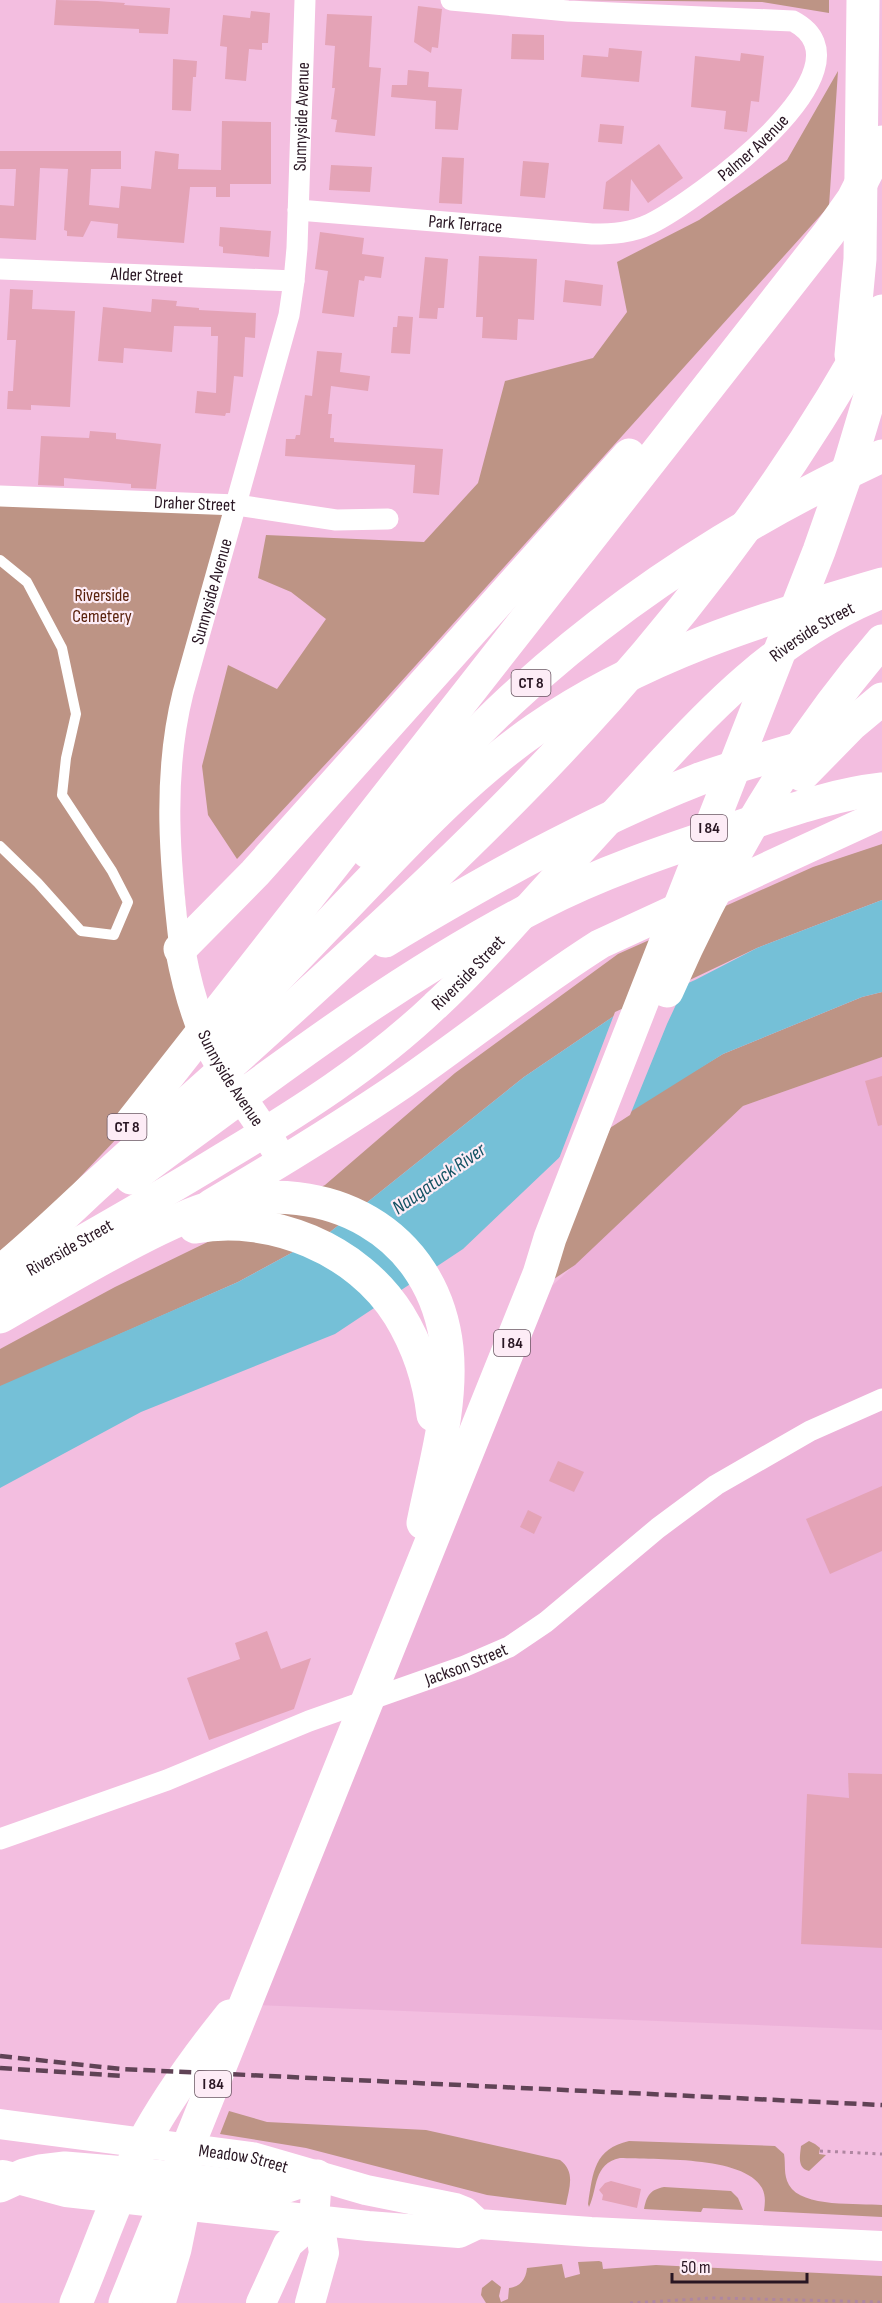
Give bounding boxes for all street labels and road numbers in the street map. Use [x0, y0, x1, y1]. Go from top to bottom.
street label: Sunnyside Avenue [289, 62, 313, 171]
street label: Palmer Avenue [713, 110, 793, 185]
street label: Park Terrace [428, 210, 503, 237]
street label: Alder Street [109, 263, 184, 287]
street label: Draher Street [154, 491, 237, 515]
street label: Sunnyside Avenue [187, 536, 236, 647]
street label: Riverside Street [765, 597, 858, 666]
road number: CT 8 [512, 670, 550, 696]
road number: I 84 [691, 815, 727, 841]
street label: Riverside Street [427, 931, 509, 1014]
street label: Sunnyside Avenue [193, 1027, 268, 1130]
road number: CT 8 [108, 1114, 146, 1140]
street label: Riverside Street [23, 1214, 117, 1280]
road number: I 84 [494, 1330, 530, 1356]
street label: Jackson Street [421, 1638, 511, 1690]
road number: I 84 [195, 2071, 231, 2097]
street label: Meadow Street [198, 2140, 291, 2178]

